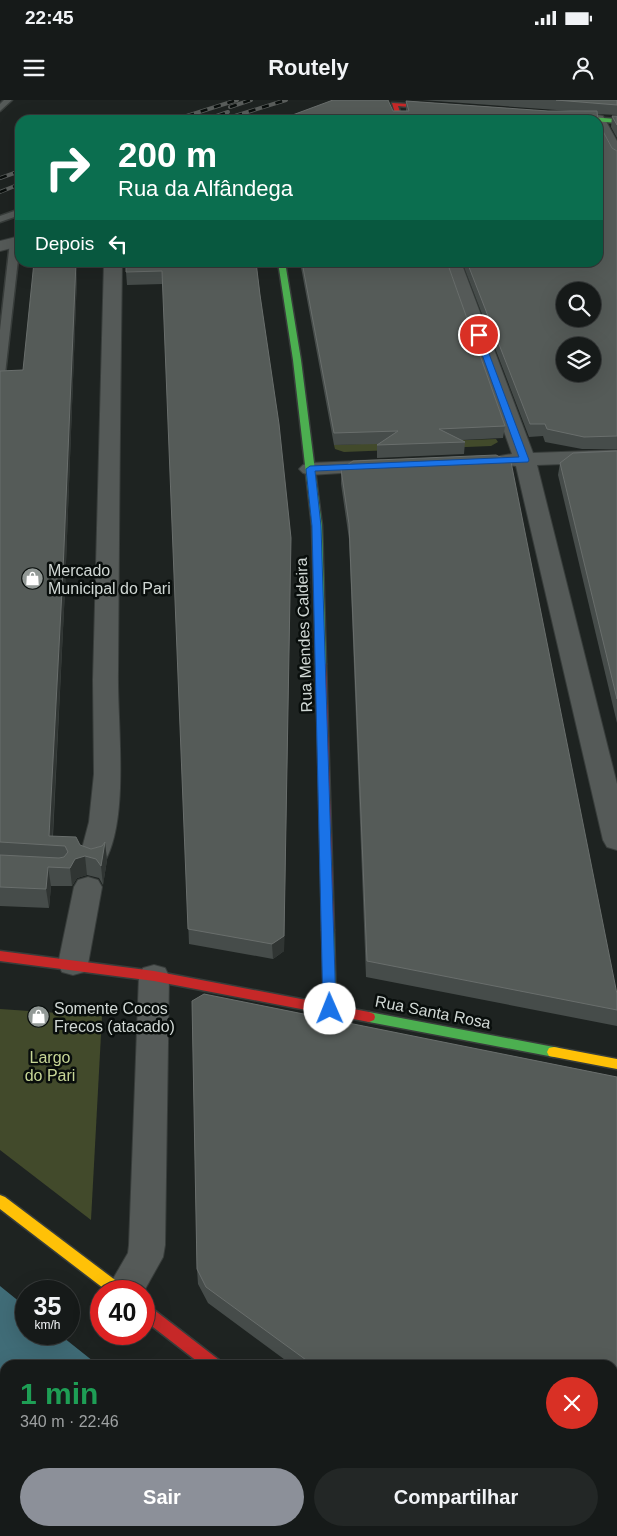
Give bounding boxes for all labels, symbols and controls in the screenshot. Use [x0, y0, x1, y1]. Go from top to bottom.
text: 22:45 [25, 7, 74, 28]
icon: menu [20, 54, 48, 82]
icon: person [569, 54, 597, 82]
text: Routely [268, 55, 349, 80]
icon: right [35, 135, 100, 200]
text: 200 m [118, 135, 217, 174]
text: Rua da Alfândega [118, 176, 293, 201]
icon: left [104, 230, 132, 258]
text: Depois [35, 233, 94, 254]
map controls [556, 282, 601, 382]
button: search [556, 282, 601, 327]
pin [458, 314, 500, 356]
icon: arrive [465, 321, 493, 349]
button: layers [556, 337, 601, 382]
street label: Rua Mendes Caldeira [293, 557, 315, 713]
place label: Mercado Municipal do Pari [48, 562, 171, 597]
shop icon: Mercado Municipal do Pari [20, 567, 44, 591]
position arrow [303, 982, 355, 1034]
street label: Rua Santa Rosa [374, 992, 492, 1032]
place label: Somente Cocos Frecos (atacado) [54, 1000, 175, 1035]
shop icon: Somente Cocos Frecos (atacado) [26, 1005, 50, 1029]
park label: Largo do Pari [25, 1049, 75, 1084]
speed limit sign: 40 [90, 1280, 155, 1345]
text: 35 [34, 1292, 61, 1320]
text: km/h [34, 1318, 61, 1332]
text: 1 min [20, 1377, 98, 1410]
button: close [546, 1377, 598, 1429]
text: 340 m · 22:46 [20, 1413, 119, 1430]
button: Sair [20, 1468, 304, 1526]
button: Compartilhar [314, 1468, 598, 1526]

